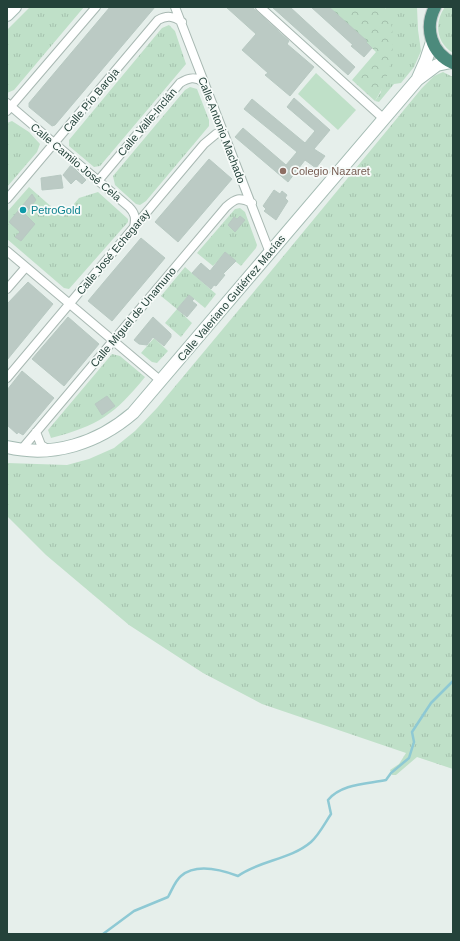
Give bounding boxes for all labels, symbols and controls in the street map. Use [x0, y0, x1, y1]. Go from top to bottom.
street label: Calle Pío Baroja [61, 65, 122, 134]
street label: Calle Antonio Machado [196, 75, 248, 185]
street label: Calle Valle-Inclán [115, 86, 179, 158]
street label: Calle Camilo José Cela [28, 121, 124, 204]
place label: Colegio Nazaret [291, 165, 370, 177]
marker: Colegio Nazaret [278, 166, 288, 176]
place label: PetroGold [31, 204, 81, 216]
marker: PetroGold [18, 205, 28, 215]
street label: Calle José Echegaray [74, 207, 152, 297]
street label: Calle Valeriano Gutiérrez Macías [175, 232, 288, 363]
street label: Calle Miguel de Unamuno [88, 265, 178, 369]

